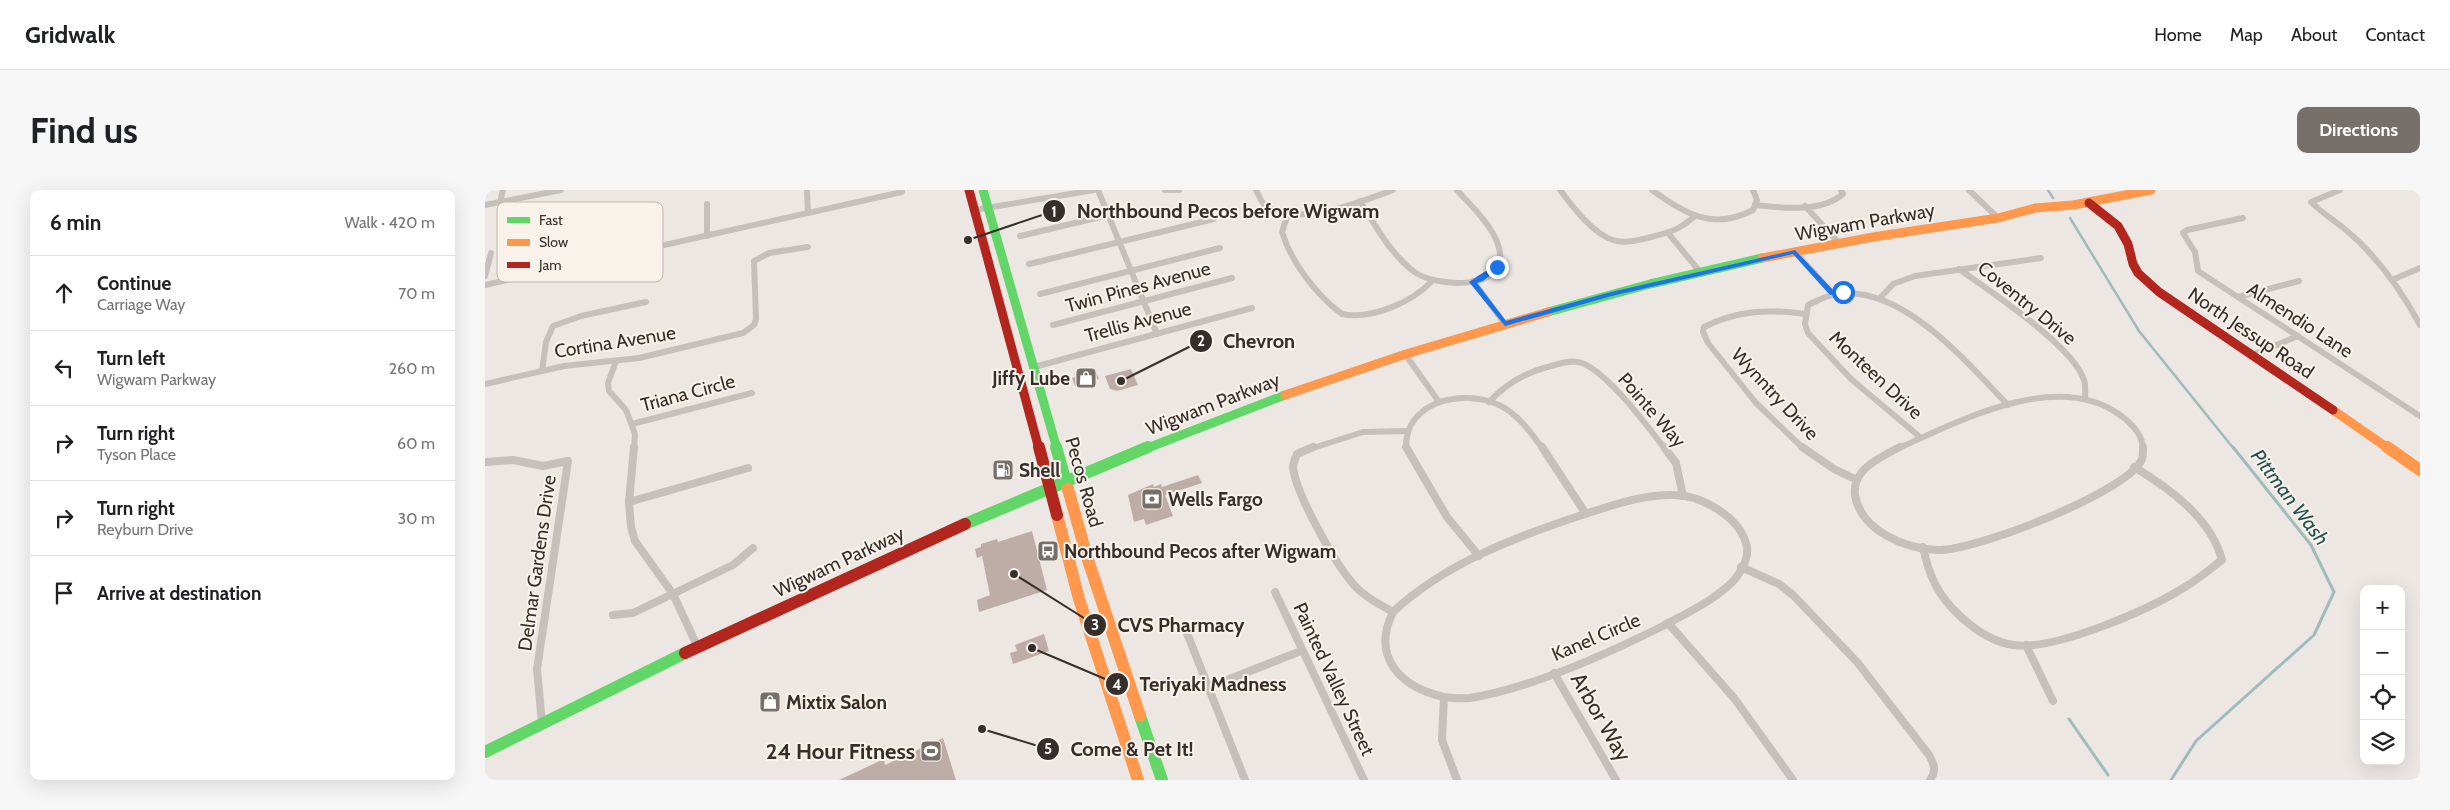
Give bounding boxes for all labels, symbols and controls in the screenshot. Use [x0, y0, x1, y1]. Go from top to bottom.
text: Gridwalk [25, 20, 115, 49]
text: Home [2154, 24, 2202, 46]
text: Map [2230, 24, 2263, 46]
text: About [2291, 24, 2337, 46]
text: Contact [2365, 24, 2425, 46]
button: Directions [2297, 107, 2420, 153]
text: Find us [30, 109, 138, 152]
callout: Northbound Pecos before Wigwam [1041, 194, 1389, 229]
street label: Wigwam Parkway [1793, 198, 1937, 246]
text: Northbound Pecos before Wigwam [1077, 199, 1379, 223]
legend [497, 202, 663, 282]
text: 1 [1051, 203, 1057, 221]
text: 6 min [50, 210, 101, 235]
text: Fast [539, 211, 563, 229]
text: Walk · 420 m [344, 213, 435, 232]
text: Slow [539, 233, 568, 251]
text: Jam [538, 256, 561, 274]
route end [1486, 256, 1509, 279]
street label: Coventry Drive [1973, 256, 2081, 350]
street label: Twin Pines Avenue [1063, 257, 1213, 317]
text: Continue [97, 272, 171, 295]
street label: Almendio Lane [2243, 277, 2357, 363]
icon: ahead [50, 279, 78, 307]
route start [1832, 281, 1855, 304]
street label: North Jessup Road [2184, 282, 2318, 384]
text: 70 m [398, 284, 435, 303]
text: Carriage Way [97, 295, 185, 314]
street label: Trellis Avenue [1082, 297, 1194, 347]
street label: Cortina Avenue [553, 321, 678, 363]
callout: Chevron [1188, 324, 1305, 359]
street label: Monteen Drive [1824, 326, 1928, 424]
text: Chevron [1223, 329, 1295, 353]
text: 2 [1197, 332, 1205, 350]
street label: Wynntry Drive [1727, 343, 1824, 445]
text: Turn left [97, 347, 165, 370]
icon: left [50, 354, 78, 382]
text: 260 m [389, 359, 435, 378]
shop icon: Jiffy Lube [1074, 366, 1098, 390]
place label: Jiffy Lube [991, 367, 1070, 390]
street label: Wigwam Parkway [1143, 368, 1283, 440]
street label: Pointe Way [1613, 368, 1691, 452]
street label: Triana Circle [638, 369, 738, 417]
text: Wigwam Parkway [97, 370, 216, 389]
text: Turn right [97, 422, 175, 445]
icon: right [50, 429, 78, 457]
text: 60 m [397, 434, 435, 453]
street label: Pecos Road [1060, 434, 1108, 530]
water label: Pittman Wash [2246, 444, 2334, 550]
text: Tyson Place [97, 445, 176, 464]
fuel station icon: Shell [991, 458, 1015, 482]
place label: Shell [1019, 459, 1060, 482]
street label: Delmar Gardens Drive [513, 473, 561, 652]
bank icon: Wells Fargo [1140, 487, 1164, 511]
place label: Wells Fargo [1168, 488, 1263, 511]
text: Turn right [97, 497, 175, 520]
icon: right [50, 504, 78, 532]
text: 30 m [398, 509, 435, 528]
text: Reyburn Drive [97, 520, 193, 539]
street label: Wigwam Parkway [770, 522, 908, 602]
bus stop icon: Northbound Pecos after Wigwam [1036, 539, 1060, 563]
place label: Northbound Pecos after Wigwam [1064, 540, 1336, 563]
icon: arrive [50, 579, 78, 607]
text: Arrive at destination [97, 582, 261, 605]
map controls [2360, 585, 2405, 765]
button: + [2360, 585, 2405, 630]
street label: Painted Valley Street [1288, 599, 1380, 760]
callout: CVS Pharmacy [1083, 607, 1255, 642]
street label: Kanel Circle [1548, 608, 1644, 666]
text: CVS Pharmacy [1117, 613, 1245, 637]
text: 3 [1091, 616, 1099, 634]
button: − [2360, 630, 2405, 675]
callout: Teriyaki Madness [1104, 667, 1296, 702]
street label: Arbor Way [1565, 668, 1637, 766]
text: Teriyaki Madness [1139, 672, 1287, 696]
button: locate [2360, 675, 2405, 720]
text: 4 [1112, 676, 1122, 694]
shop icon: Mixtix Salon [758, 690, 782, 714]
place label: Mixtix Salon [786, 691, 887, 714]
button: layers [2360, 720, 2405, 765]
callout: Come & Pet It! [1035, 731, 1204, 766]
text: Come & Pet It! [1070, 737, 1194, 761]
place label: 24 Hour Fitness [766, 738, 915, 765]
sports icon: 24 Hour Fitness [919, 739, 943, 763]
text: 5 [1044, 740, 1052, 758]

